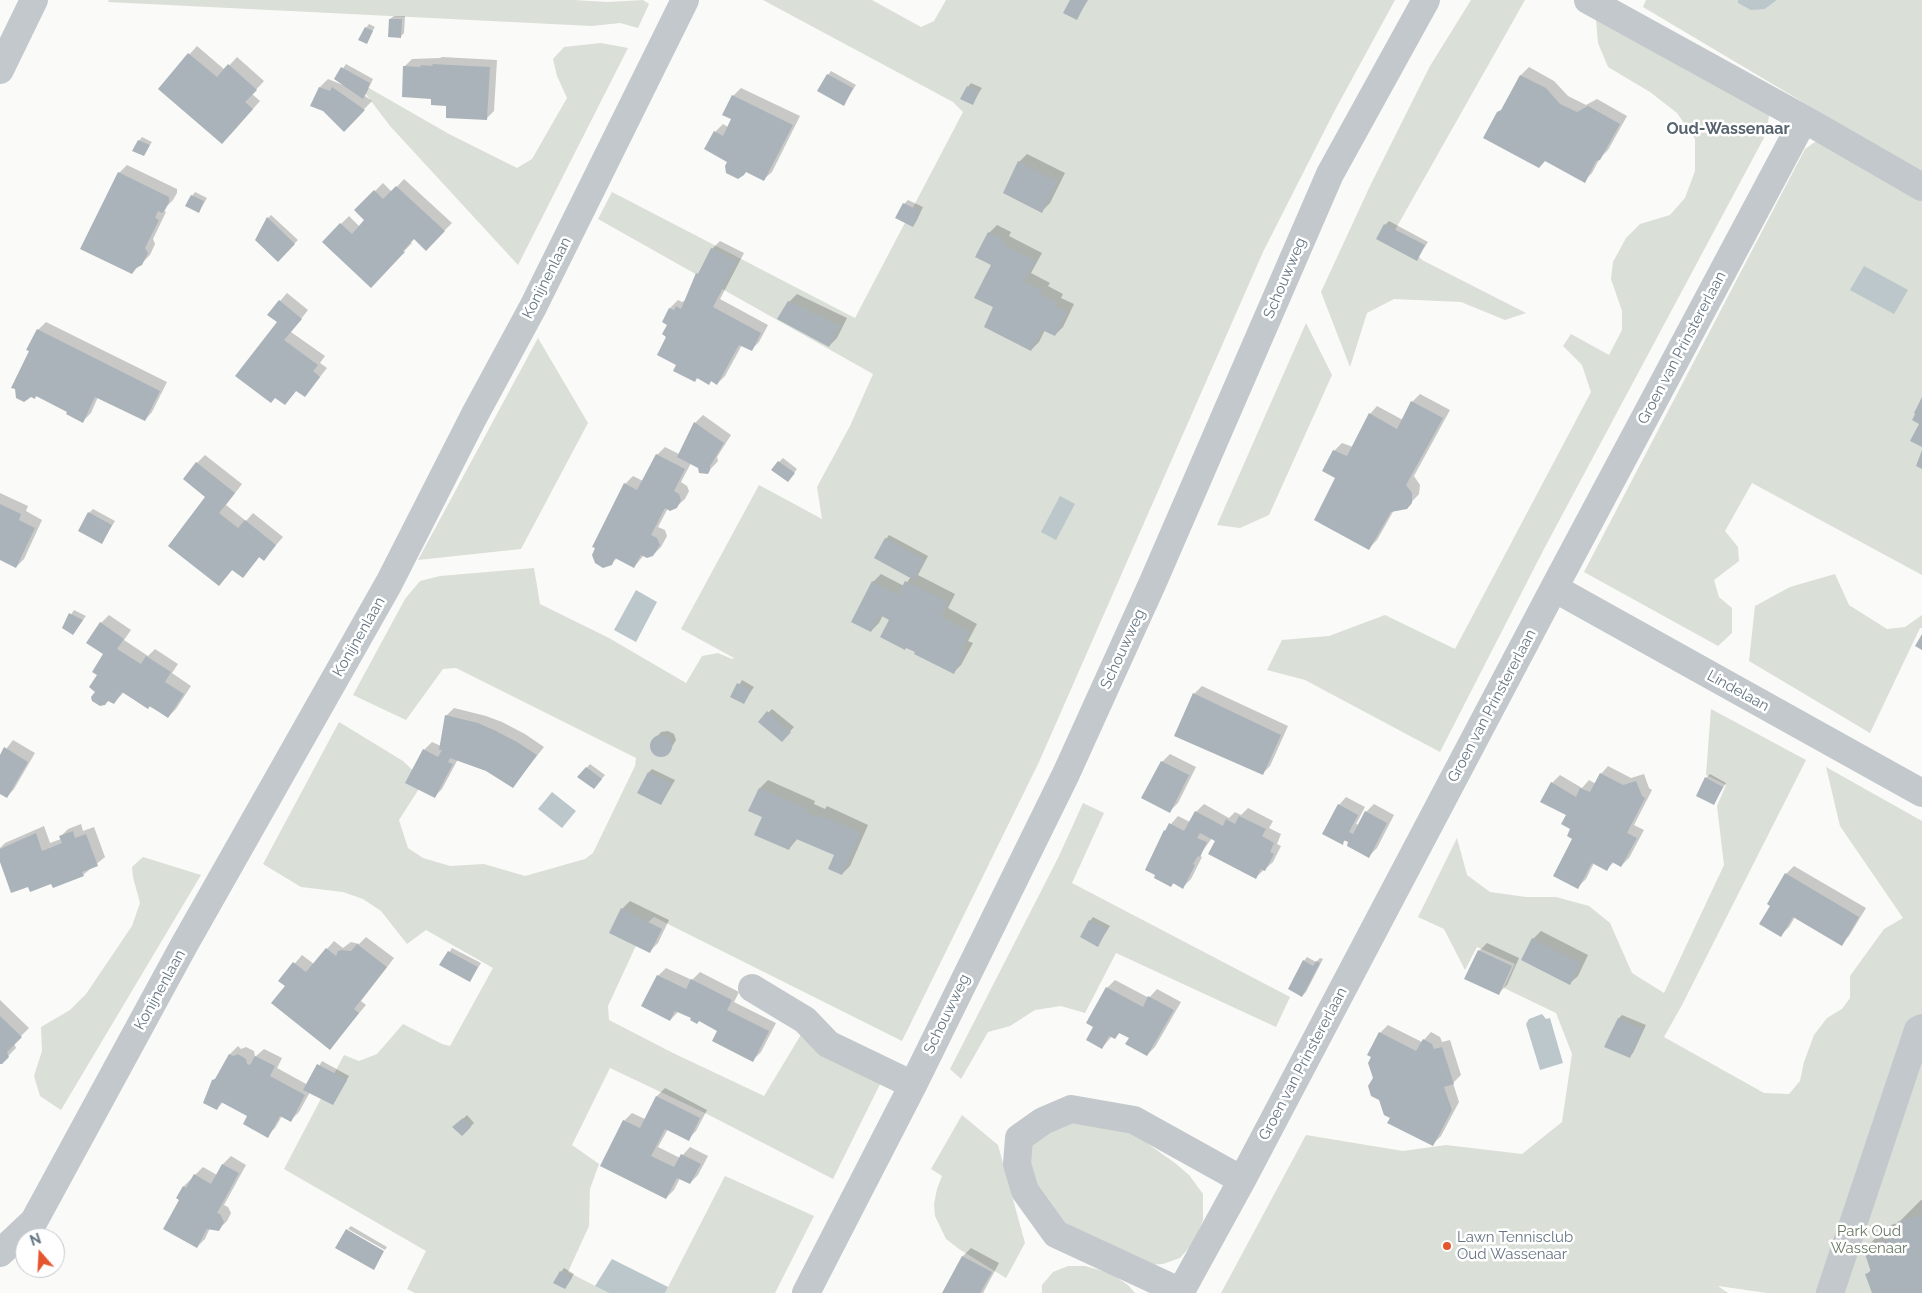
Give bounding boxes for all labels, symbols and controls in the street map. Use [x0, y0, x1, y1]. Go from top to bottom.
district label: Oud-Wassenaar [1666, 119, 1790, 139]
street label: Konijnenlaan [519, 234, 575, 322]
street label: Schouwweg [1260, 235, 1310, 321]
street label: Groen van Prinstererlaan [1634, 269, 1730, 427]
street label: Konijnenlaan [329, 594, 389, 680]
street label: Schouwweg [1097, 606, 1149, 692]
street label: Groen van Prinstererlaan [1444, 627, 1540, 785]
street label: Lindelaan [1704, 667, 1772, 715]
street label: Konijnenlaan [131, 947, 189, 1033]
street label: Schouwweg [920, 971, 974, 1057]
street label: Groen van Prinstererlaan [1255, 985, 1351, 1143]
park label: Park Oud Wassenaar [1831, 1222, 1907, 1257]
north arrow [15, 1228, 65, 1278]
place label: Lawn Tennisclub Oud Wassenaar [1457, 1228, 1573, 1263]
text: N [28, 1230, 43, 1249]
marker: Lawn Tennisclub Oud Wassenaar [1441, 1240, 1453, 1252]

